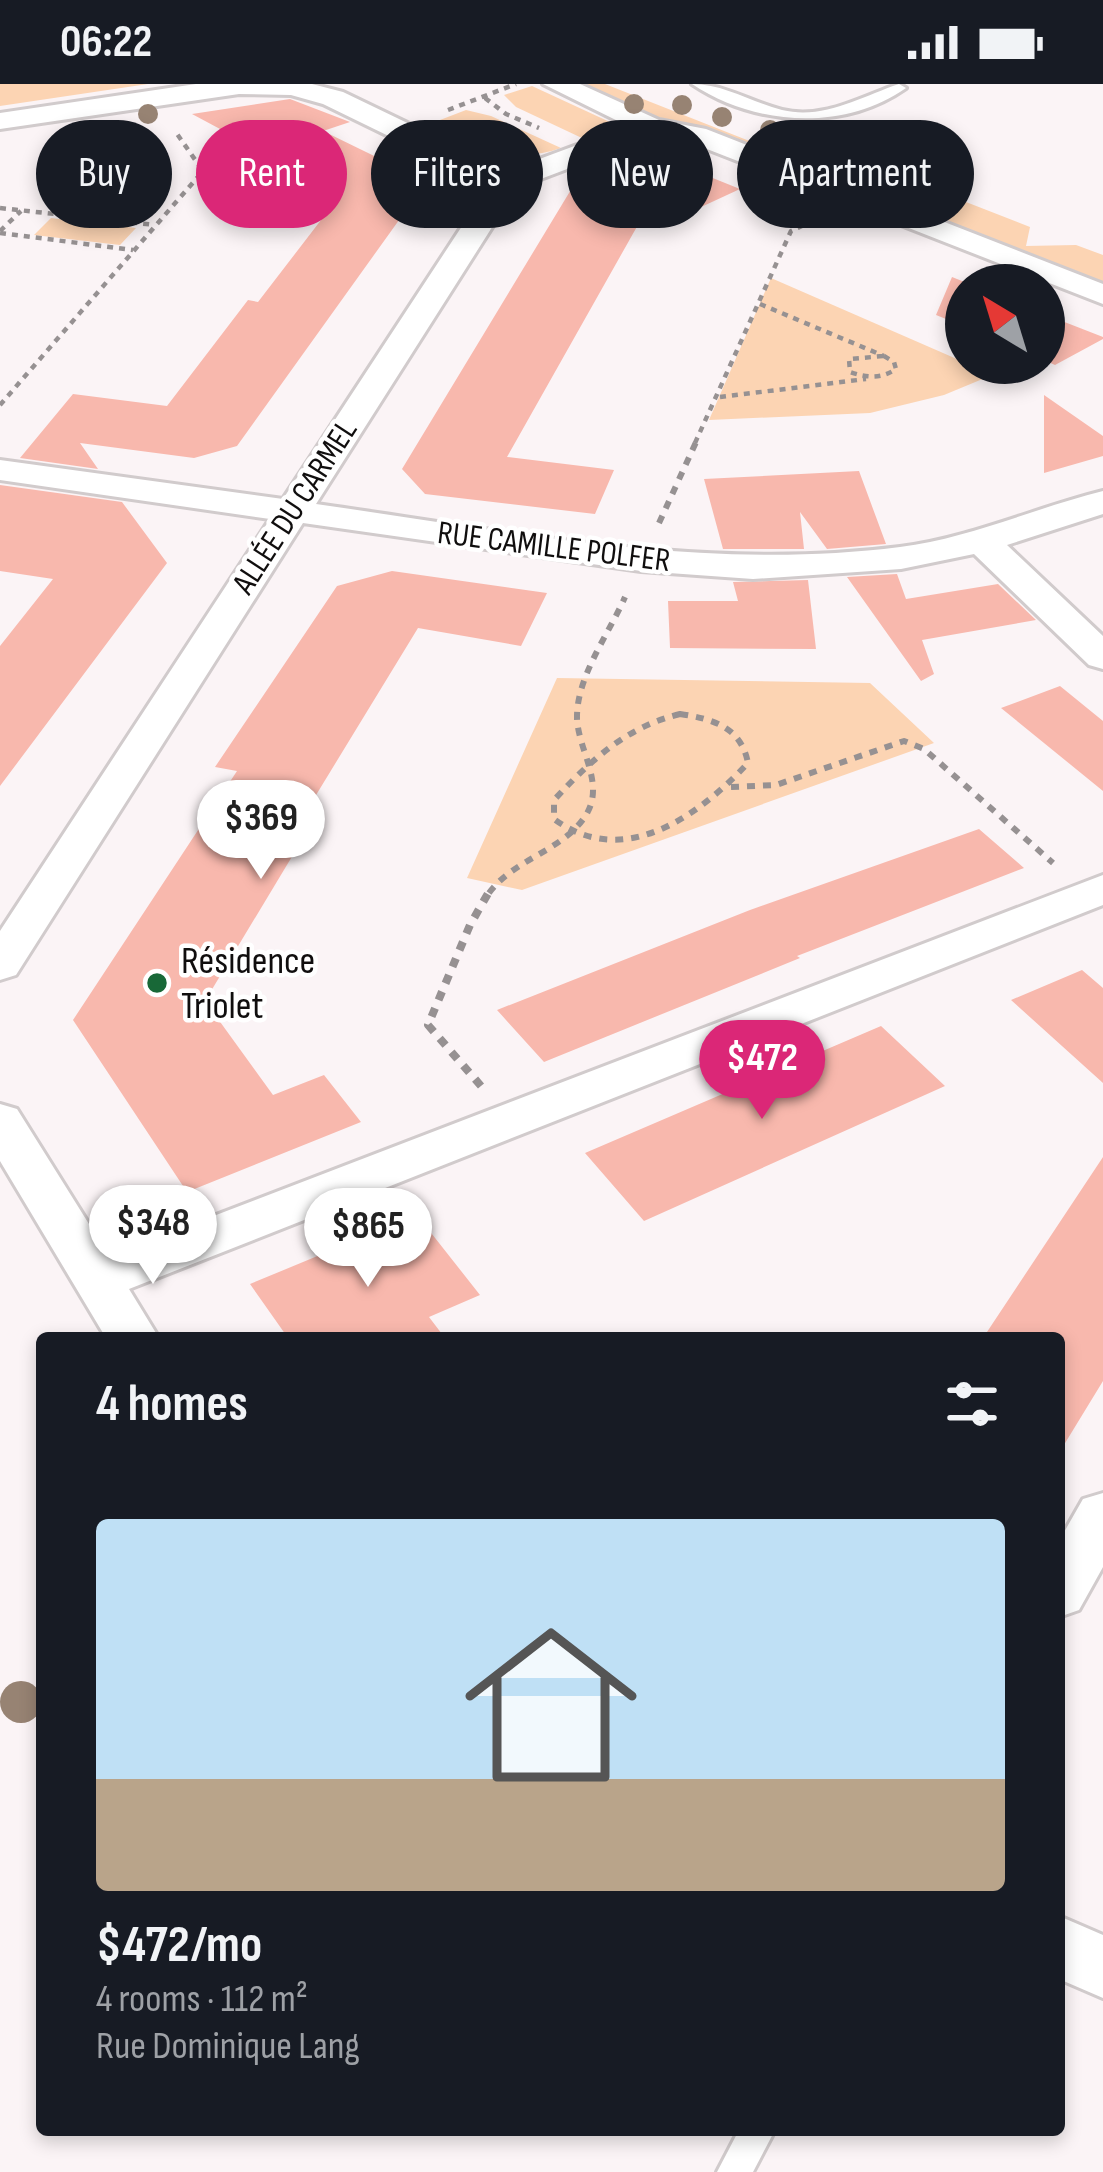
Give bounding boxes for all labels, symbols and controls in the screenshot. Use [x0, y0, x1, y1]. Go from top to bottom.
text: 06:22 [60, 15, 152, 70]
chip: Buy [36, 120, 172, 228]
chip: Rent [196, 120, 347, 228]
chip: Filters [371, 120, 543, 228]
chip: New [567, 120, 713, 228]
chip: Apartment [737, 120, 974, 228]
north arrow [945, 264, 1065, 384]
map controls [945, 264, 1065, 384]
street label: ALLÉE DU CARMEL [223, 412, 366, 602]
street label: RUE CAMILLE POLFER [435, 513, 673, 581]
pin: $369 [190, 780, 332, 882]
text: $369 [224, 795, 298, 842]
place label: Résidence Triolet [181, 938, 315, 1030]
marker: Résidence Triolet [144, 970, 170, 996]
pin: $472 [691, 1020, 833, 1122]
text: $472 [726, 1035, 798, 1082]
pin: $348 [82, 1185, 224, 1287]
pin: $865 [297, 1188, 439, 1290]
text: $348 [116, 1200, 190, 1247]
text: $865 [331, 1203, 405, 1250]
icon: filters [939, 1371, 1005, 1437]
text: 4 homes [96, 1374, 248, 1435]
icon: home [443, 1597, 659, 1813]
text: $472/mo [96, 1915, 262, 1976]
text: 4 rooms · 112 m² [96, 1976, 308, 2023]
text: Rue Dominique Lang [96, 2023, 360, 2070]

